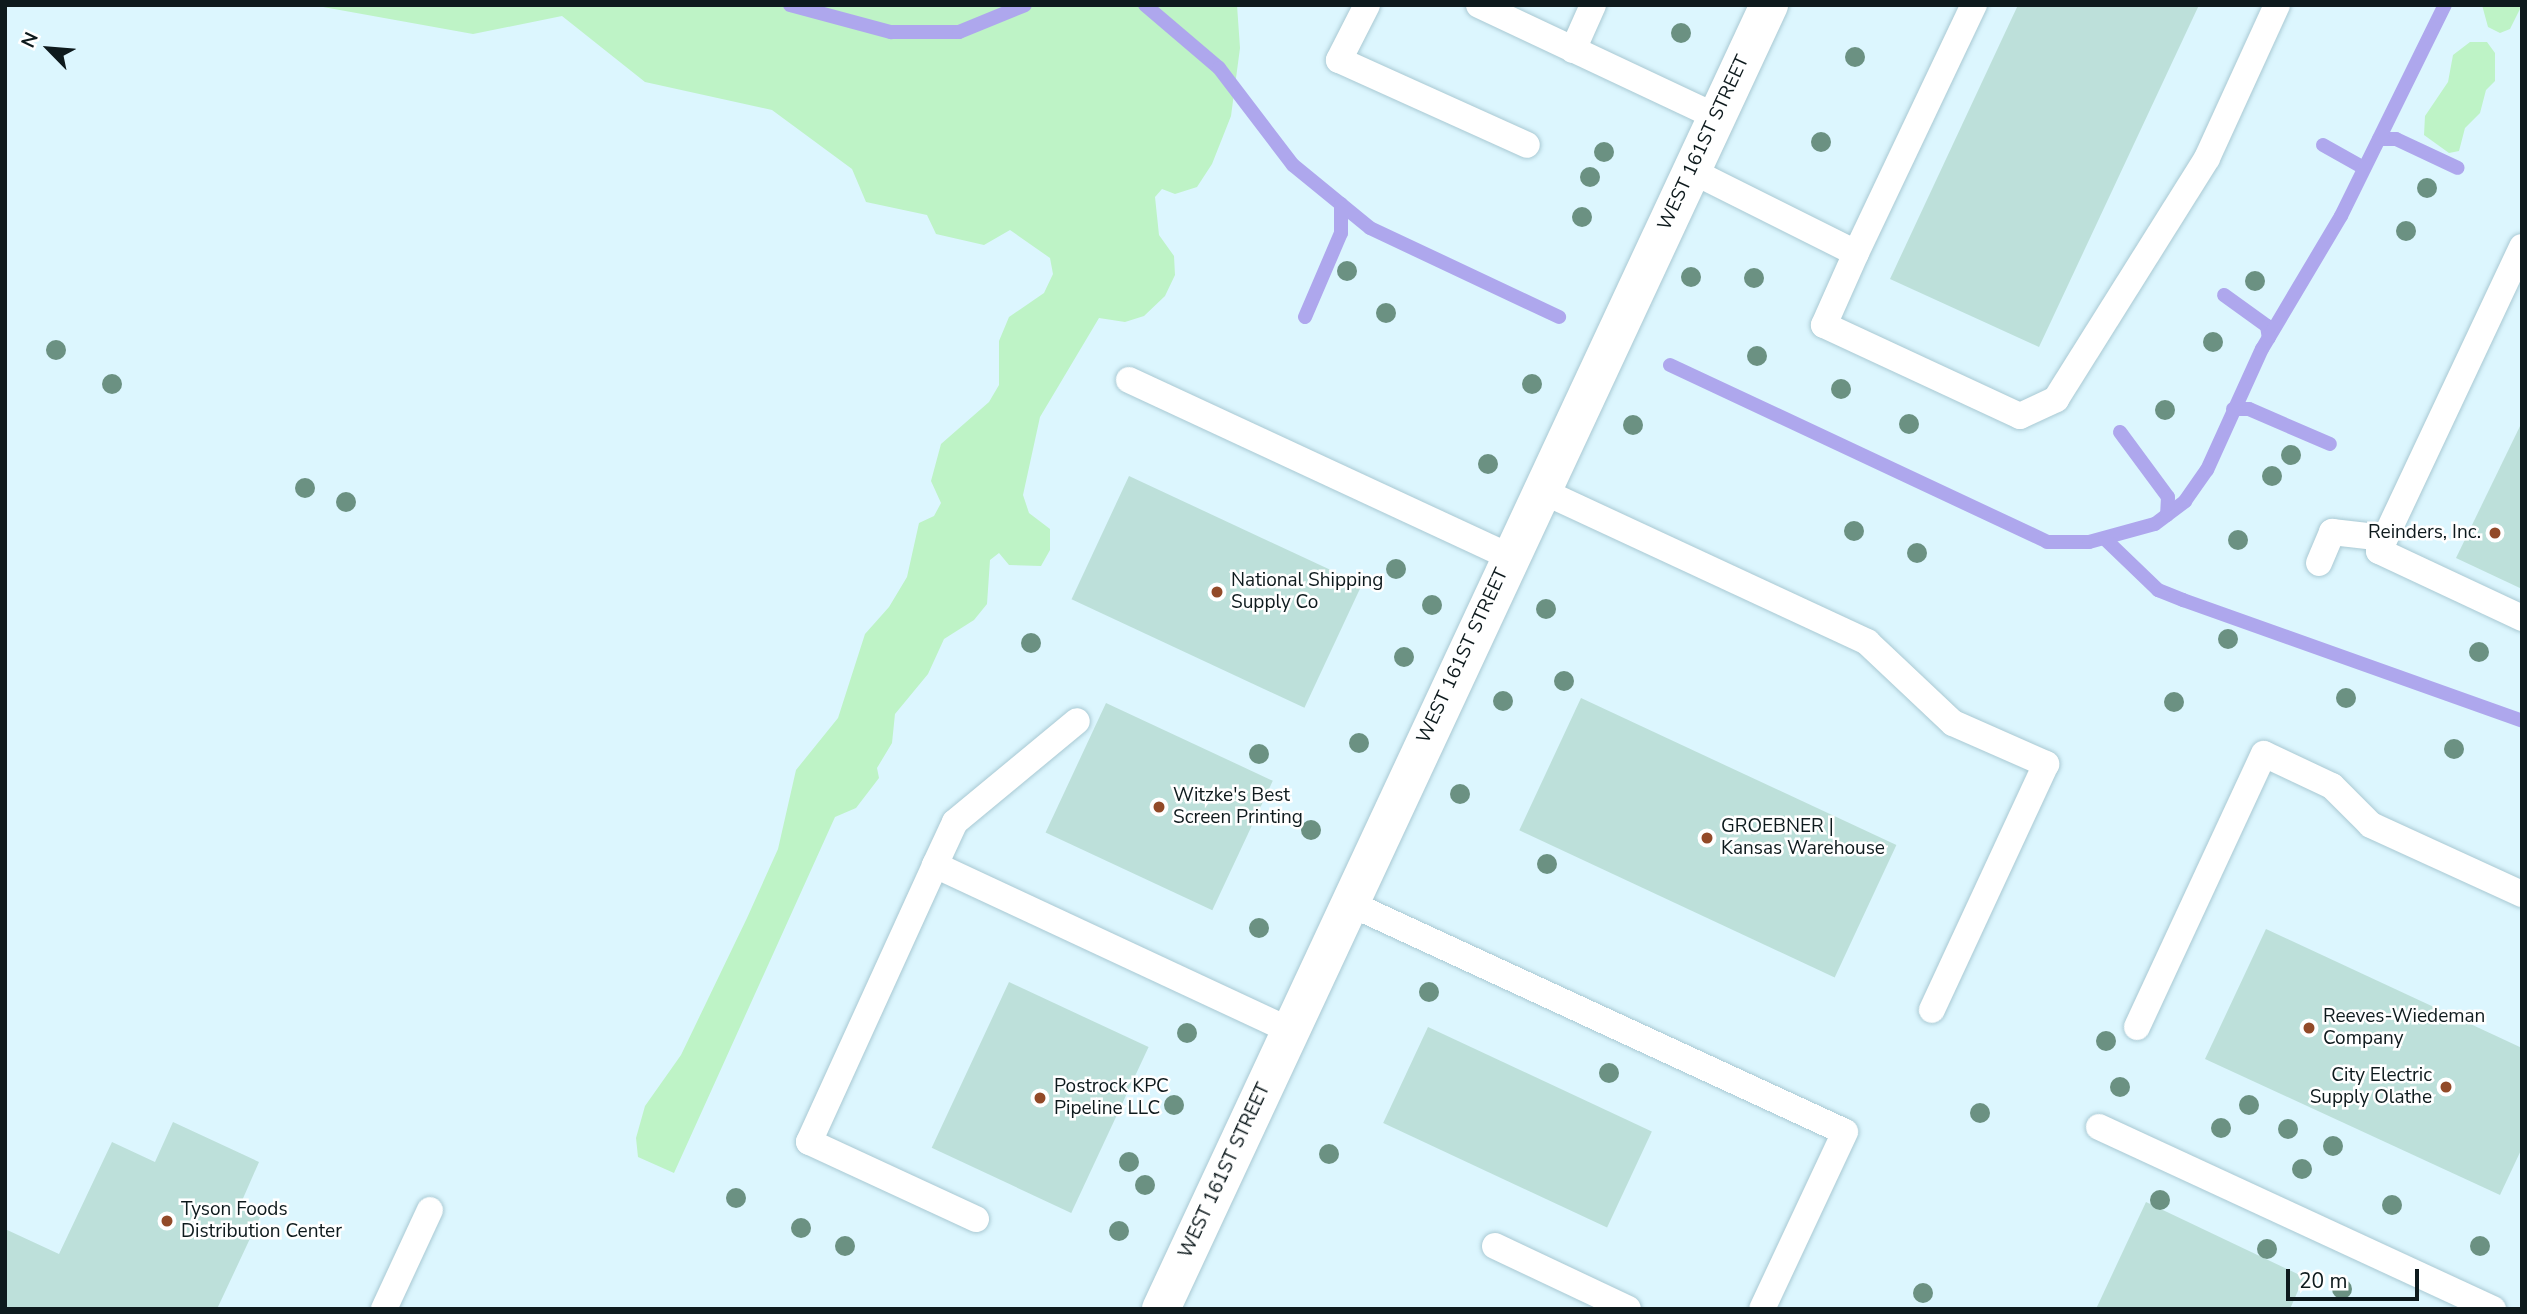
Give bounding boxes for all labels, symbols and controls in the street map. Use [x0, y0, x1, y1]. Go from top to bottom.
north arrow [14, 14, 84, 84]
text: N [15, 28, 45, 52]
street label: WEST 161ST STREET [1653, 52, 1755, 234]
place label: Reinders, Inc. [2368, 522, 2481, 544]
marker: Reinders, Inc. [2487, 525, 2503, 541]
street label: WEST 161ST STREET [1412, 565, 1514, 747]
place label: National Shipping Supply Co [1231, 570, 1383, 614]
marker: National Shipping Supply Co [1209, 584, 1225, 600]
place label: Witzke's Best Screen Printing [1173, 785, 1303, 829]
marker: Witzke's Best Screen Printing [1151, 799, 1167, 815]
place label: GROEBNER | Kansas Warehouse [1721, 816, 1885, 860]
marker: GROEBNER | Kansas Warehouse [1699, 830, 1715, 846]
place label: Reeves-Wiedeman Company [2323, 1006, 2485, 1050]
marker: Reeves-Wiedeman Company [2301, 1020, 2317, 1036]
place label: City Electric Supply Olathe [2310, 1065, 2432, 1109]
place label: Postrock KPC Pipeline LLC [1054, 1076, 1169, 1120]
marker: City Electric Supply Olathe [2438, 1079, 2454, 1095]
street label: WEST 161ST STREET [1174, 1080, 1276, 1262]
marker: Postrock KPC Pipeline LLC [1032, 1090, 1048, 1106]
place label: Tyson Foods Distribution Center [181, 1199, 342, 1243]
marker: Tyson Foods Distribution Center [159, 1213, 175, 1229]
scale bar [2289, 1254, 2422, 1298]
text: 20 m [2299, 1267, 2348, 1295]

